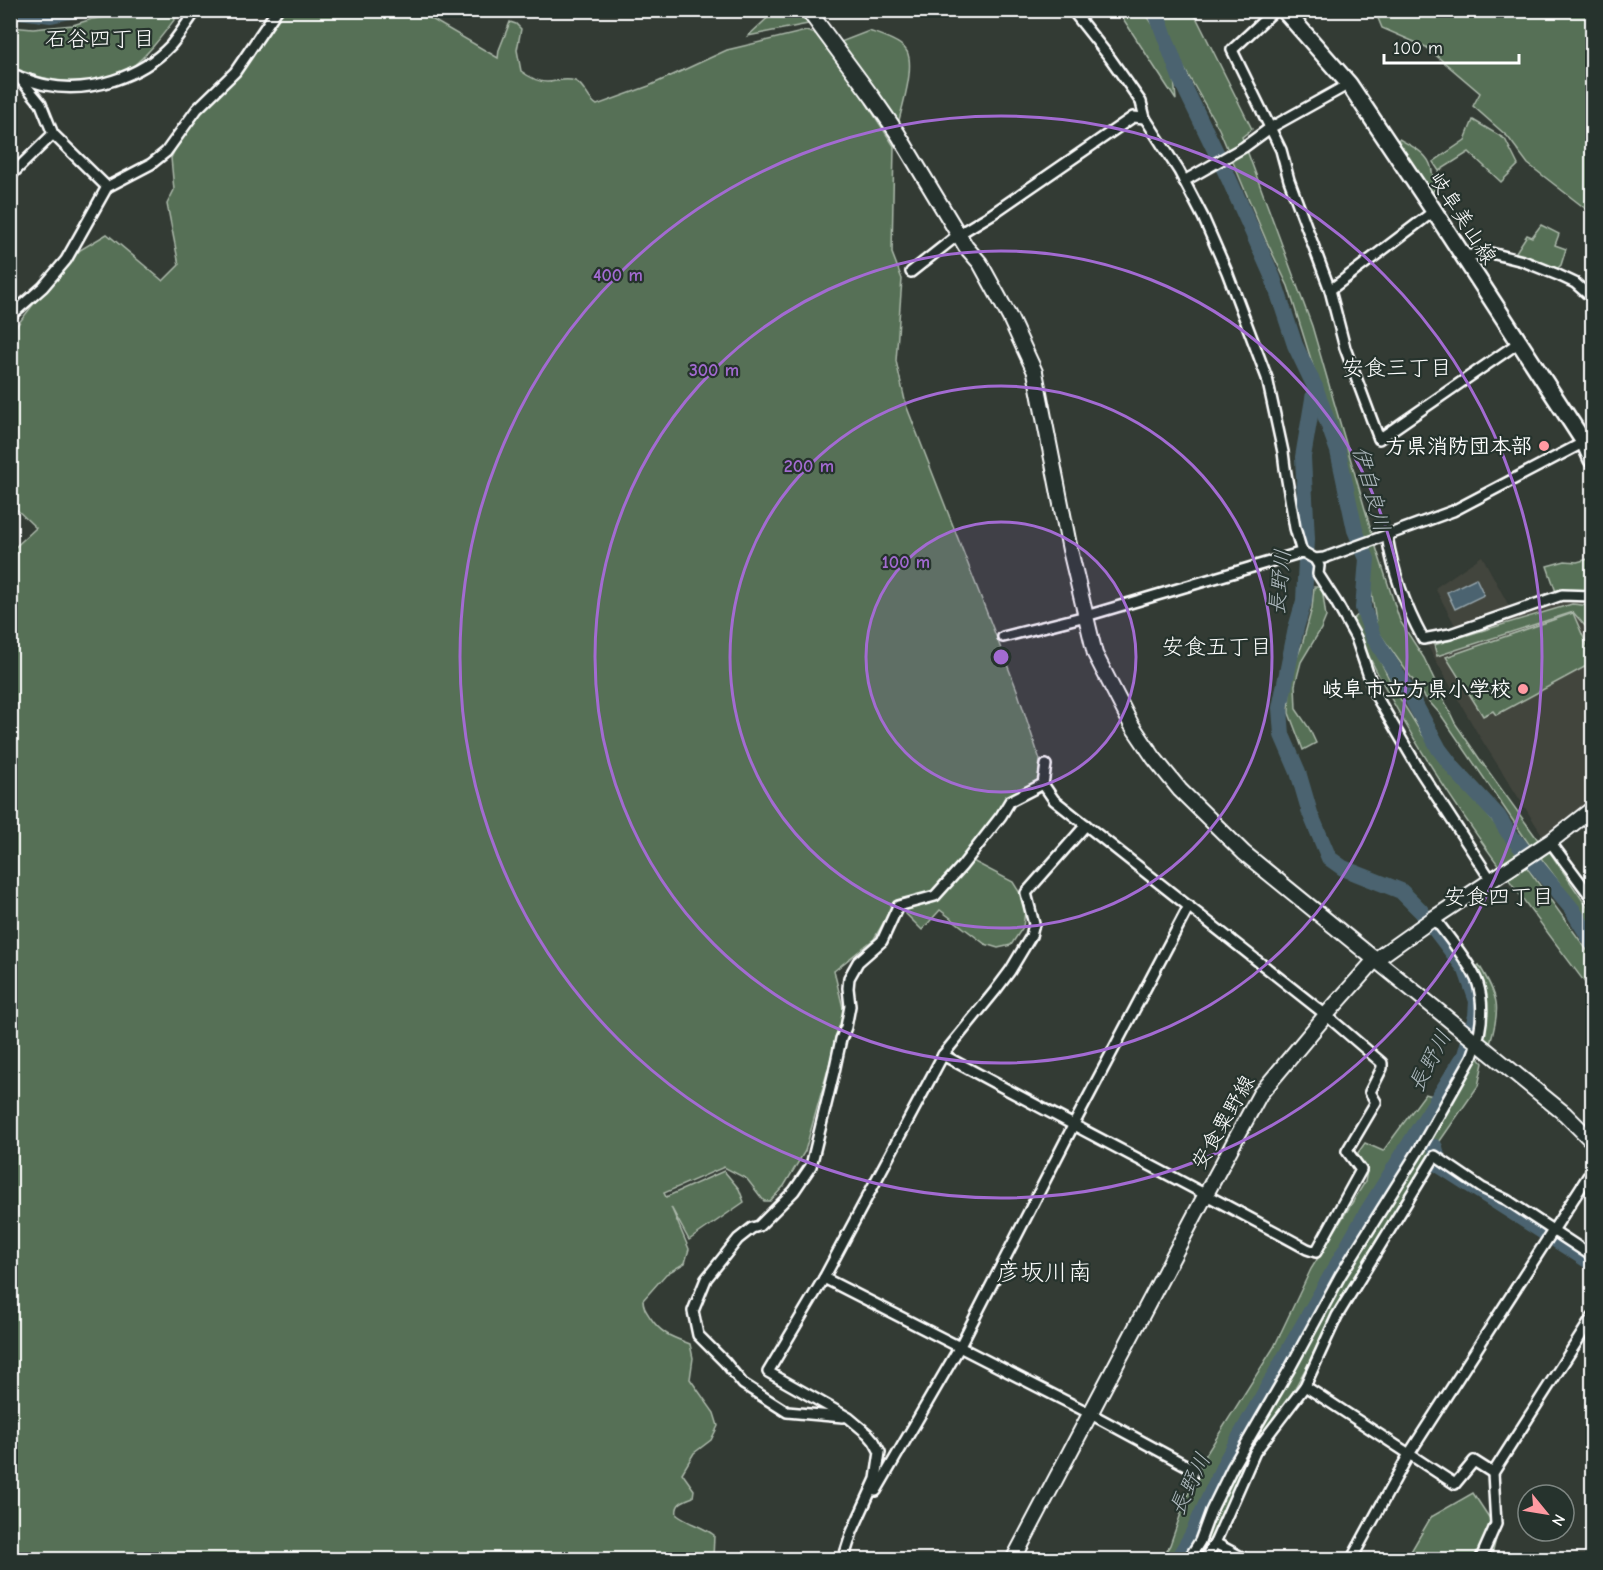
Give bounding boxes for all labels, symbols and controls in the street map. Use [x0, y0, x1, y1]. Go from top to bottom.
district label: 石谷四丁目 [45, 26, 155, 52]
scale bar [1384, 27, 1519, 65]
text: 100 m [1393, 38, 1443, 59]
street label: 岐阜美山線 [1424, 167, 1502, 269]
text: 400 m [593, 265, 643, 286]
district label: 安食三丁目 [1342, 355, 1452, 381]
text: 300 m [689, 360, 739, 381]
place label: 方県消防団本部 [1385, 434, 1532, 458]
marker: 方県消防団本部 [1537, 439, 1551, 453]
water label: 伊自良川 [1347, 443, 1395, 535]
text: 200 m [784, 456, 834, 477]
water label: 長野川 [1264, 548, 1296, 616]
text: 100 m [882, 552, 930, 573]
district label: 安食五丁目 [1162, 634, 1272, 660]
centre of rings [991, 647, 1011, 667]
place label: 岐阜市立方県小学校 [1322, 677, 1511, 701]
marker: 岐阜市立方県小学校 [1516, 682, 1530, 696]
district label: 安食四丁目 [1444, 884, 1554, 910]
water label: 長野川 [1403, 1026, 1457, 1096]
street label: 安食粟野線 [1186, 1071, 1260, 1173]
district label: 彦坂川南 [996, 1258, 1092, 1286]
water label: 長野川 [1164, 1449, 1216, 1519]
north arrow [1516, 1483, 1576, 1543]
text: N [1548, 1511, 1569, 1529]

